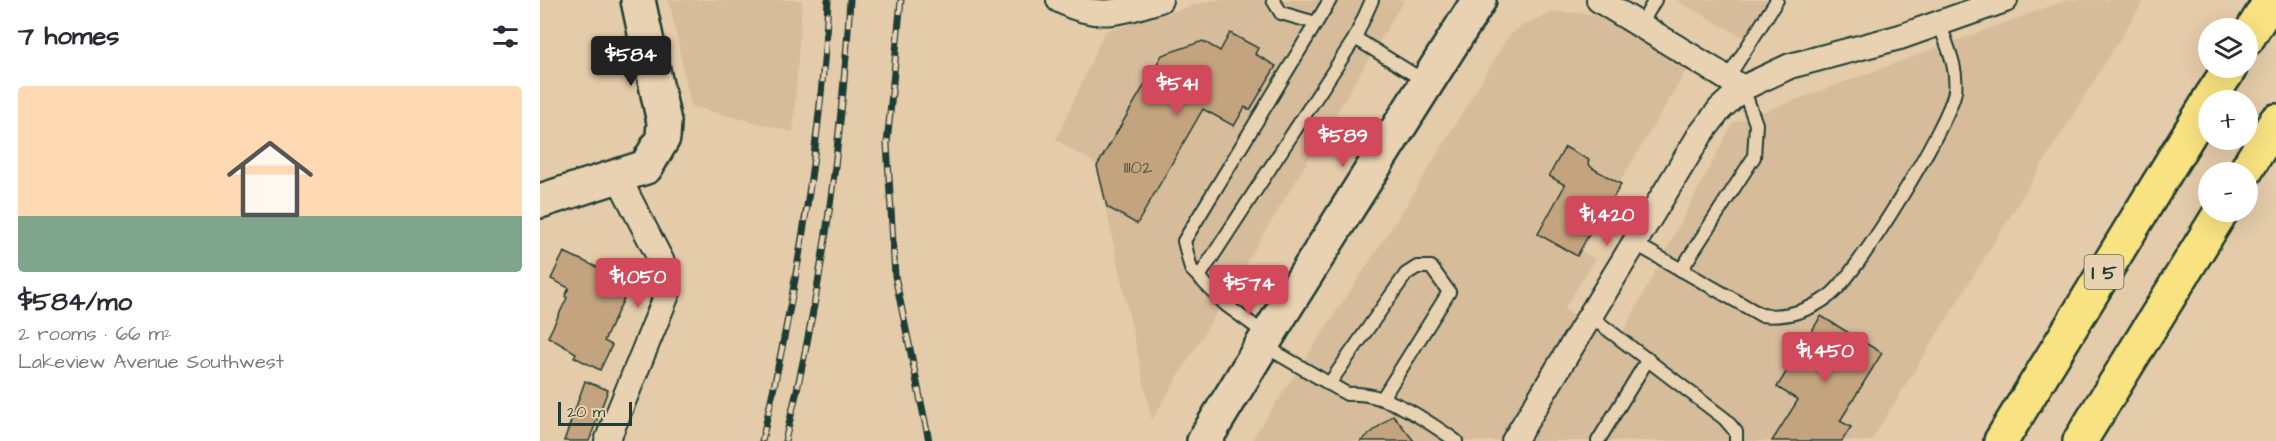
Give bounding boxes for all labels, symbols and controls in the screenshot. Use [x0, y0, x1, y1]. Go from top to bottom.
text: 7 homes [18, 18, 119, 54]
map controls [2198, 18, 2258, 222]
button: layers [2198, 18, 2258, 78]
icon: filters [489, 20, 522, 53]
pin: $584 [595, 36, 667, 87]
text: $584 [605, 41, 657, 69]
pin: $541 [1141, 65, 1213, 116]
text: $541 [1156, 70, 1198, 98]
button: + [2198, 90, 2258, 150]
pin: $589 [1307, 117, 1379, 168]
text: $589 [1318, 122, 1368, 150]
icon: home [216, 125, 324, 233]
house number: 11102 [1124, 155, 1153, 180]
button: − [2198, 162, 2258, 222]
pin: $1,420 [1558, 196, 1656, 247]
text: $1,420 [1580, 201, 1634, 229]
road number: I 5 [2084, 255, 2124, 289]
pin: $1,050 [589, 258, 687, 309]
text: $1,050 [610, 263, 666, 291]
pin: $574 [1213, 265, 1285, 316]
text: $574 [1223, 270, 1275, 298]
text: $584/mo [18, 284, 132, 320]
text: 2 rooms · 66 m² [18, 320, 172, 348]
pin: $1,450 [1776, 332, 1874, 383]
text: $1,450 [1796, 337, 1854, 365]
text: Lakeview Avenue Southwest [18, 348, 284, 376]
scale bar [558, 399, 632, 426]
text: 20 m [567, 401, 605, 423]

